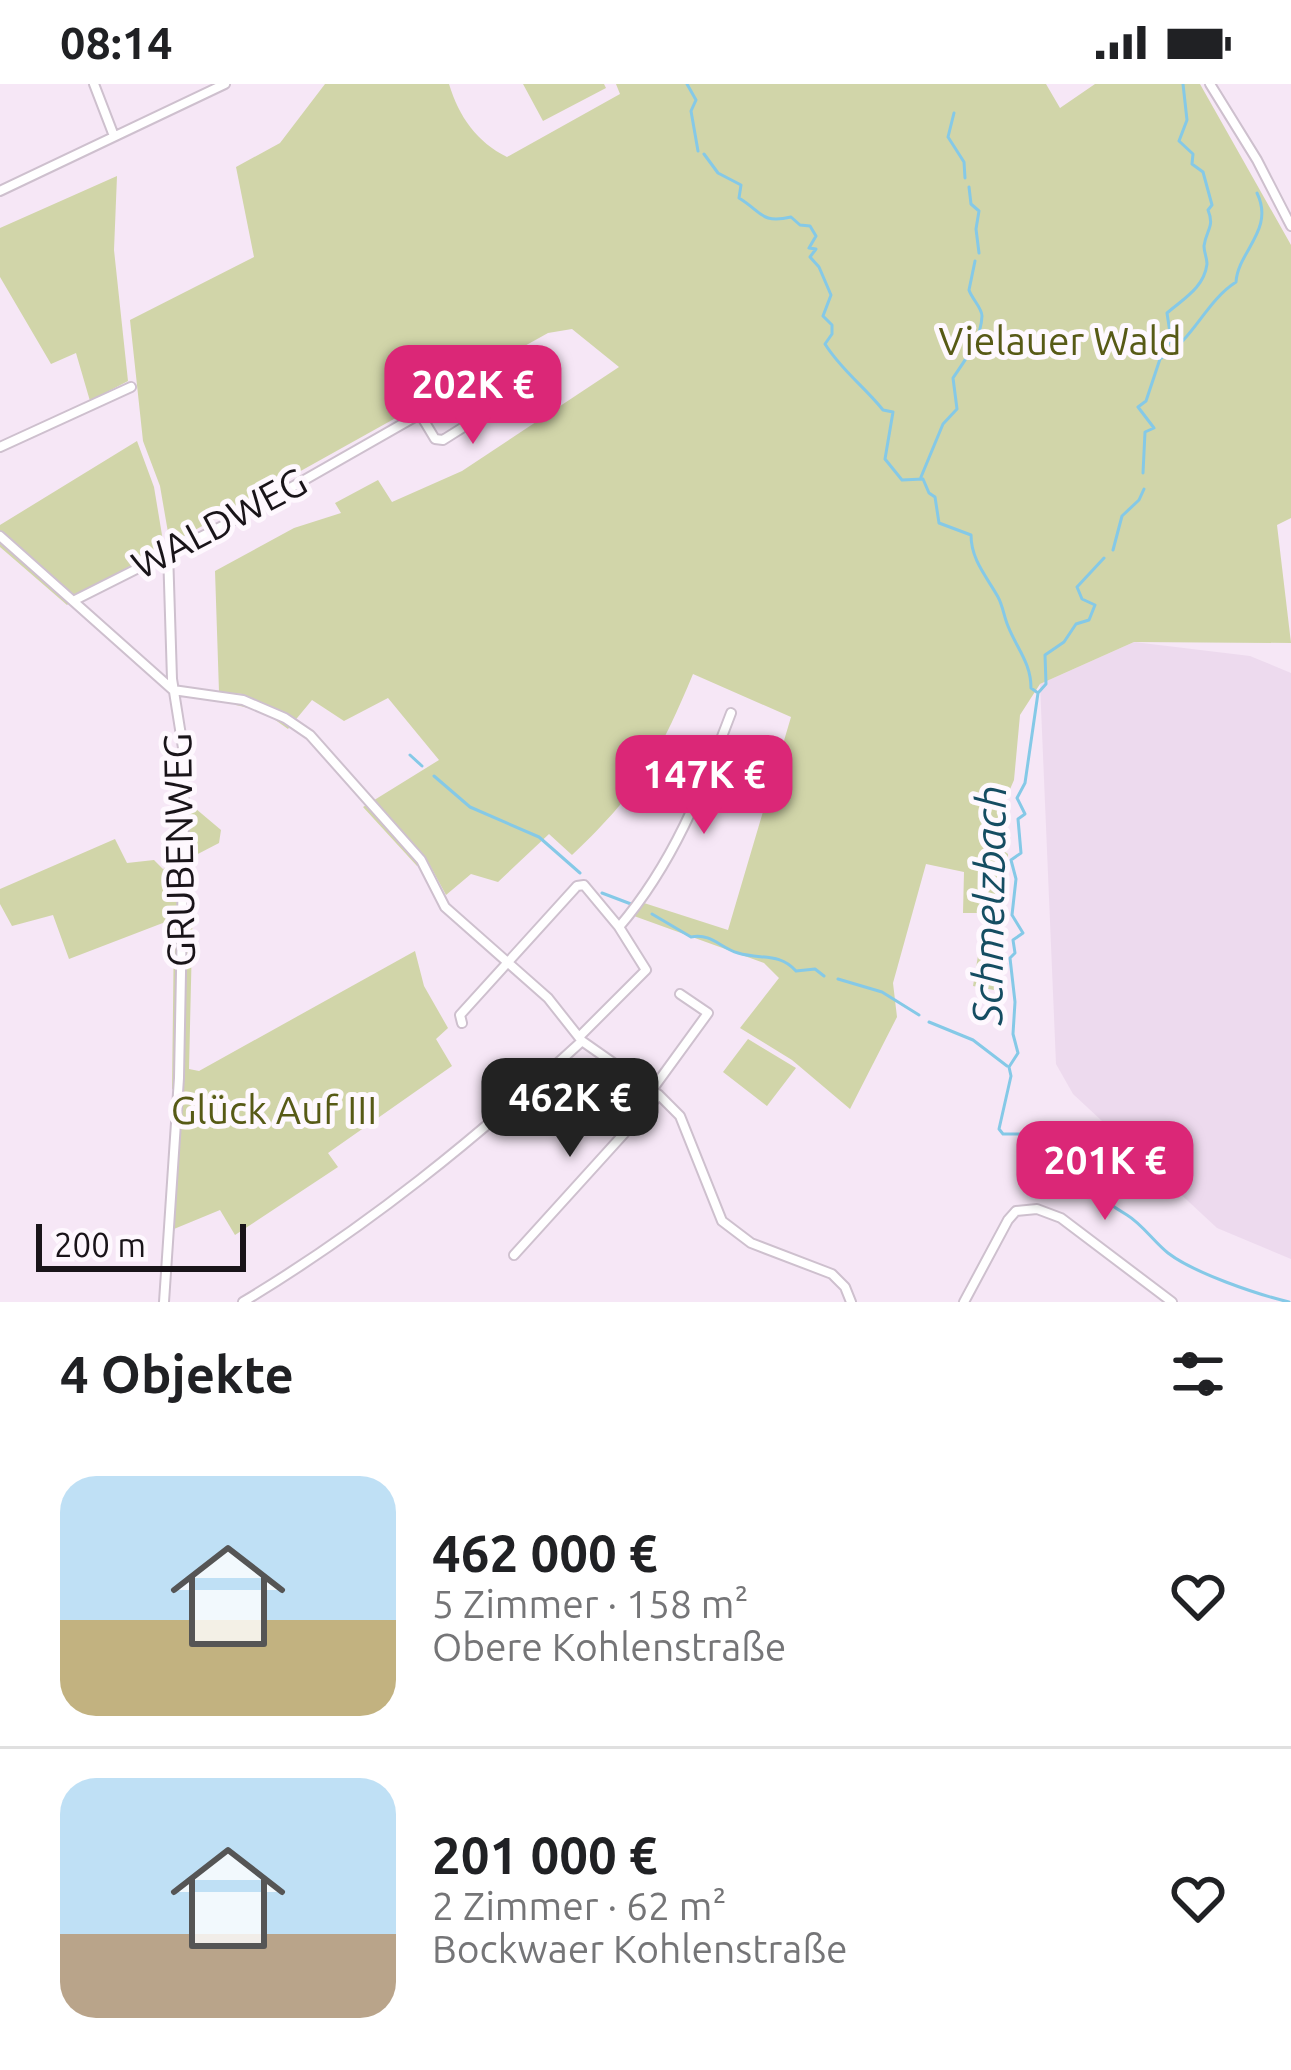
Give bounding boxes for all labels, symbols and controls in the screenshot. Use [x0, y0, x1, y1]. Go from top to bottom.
text: 08:14 [60, 17, 173, 68]
park label: Vielauer Wald [938, 319, 1182, 362]
pin: 202K € [375, 345, 571, 447]
text: 202K € [411, 362, 535, 405]
street label: WALDWEG [124, 459, 313, 586]
street label: GRUBENWEG [155, 732, 202, 968]
pin: 147K € [606, 735, 802, 837]
text: 147K € [642, 752, 766, 795]
water label: Schmelzbach [963, 785, 1014, 1026]
pin: 462K € [472, 1058, 668, 1160]
text: 462K € [508, 1075, 632, 1118]
park label: Glück Auf III [171, 1088, 377, 1131]
pin: 201K € [1007, 1121, 1203, 1223]
text: 201K € [1043, 1138, 1167, 1181]
scale bar [36, 1218, 246, 1271]
text: 200 m [54, 1226, 146, 1263]
icon: filters [1165, 1341, 1231, 1407]
text: 4 Objekte [60, 1345, 294, 1403]
icon: home [156, 1524, 300, 1668]
text: 462 000 € [432, 1524, 658, 1582]
icon: heart [1165, 1563, 1231, 1629]
text: 5 Zimmer · 158 m² [432, 1582, 749, 1625]
text: Obere Kohlenstraße [432, 1625, 786, 1668]
icon: home [156, 1826, 300, 1970]
text: 201 000 € [432, 1826, 658, 1884]
icon: heart [1165, 1865, 1231, 1931]
text: 2 Zimmer · 62 m² [432, 1884, 727, 1927]
text: Bockwaer Kohlenstraße [432, 1927, 847, 1970]

